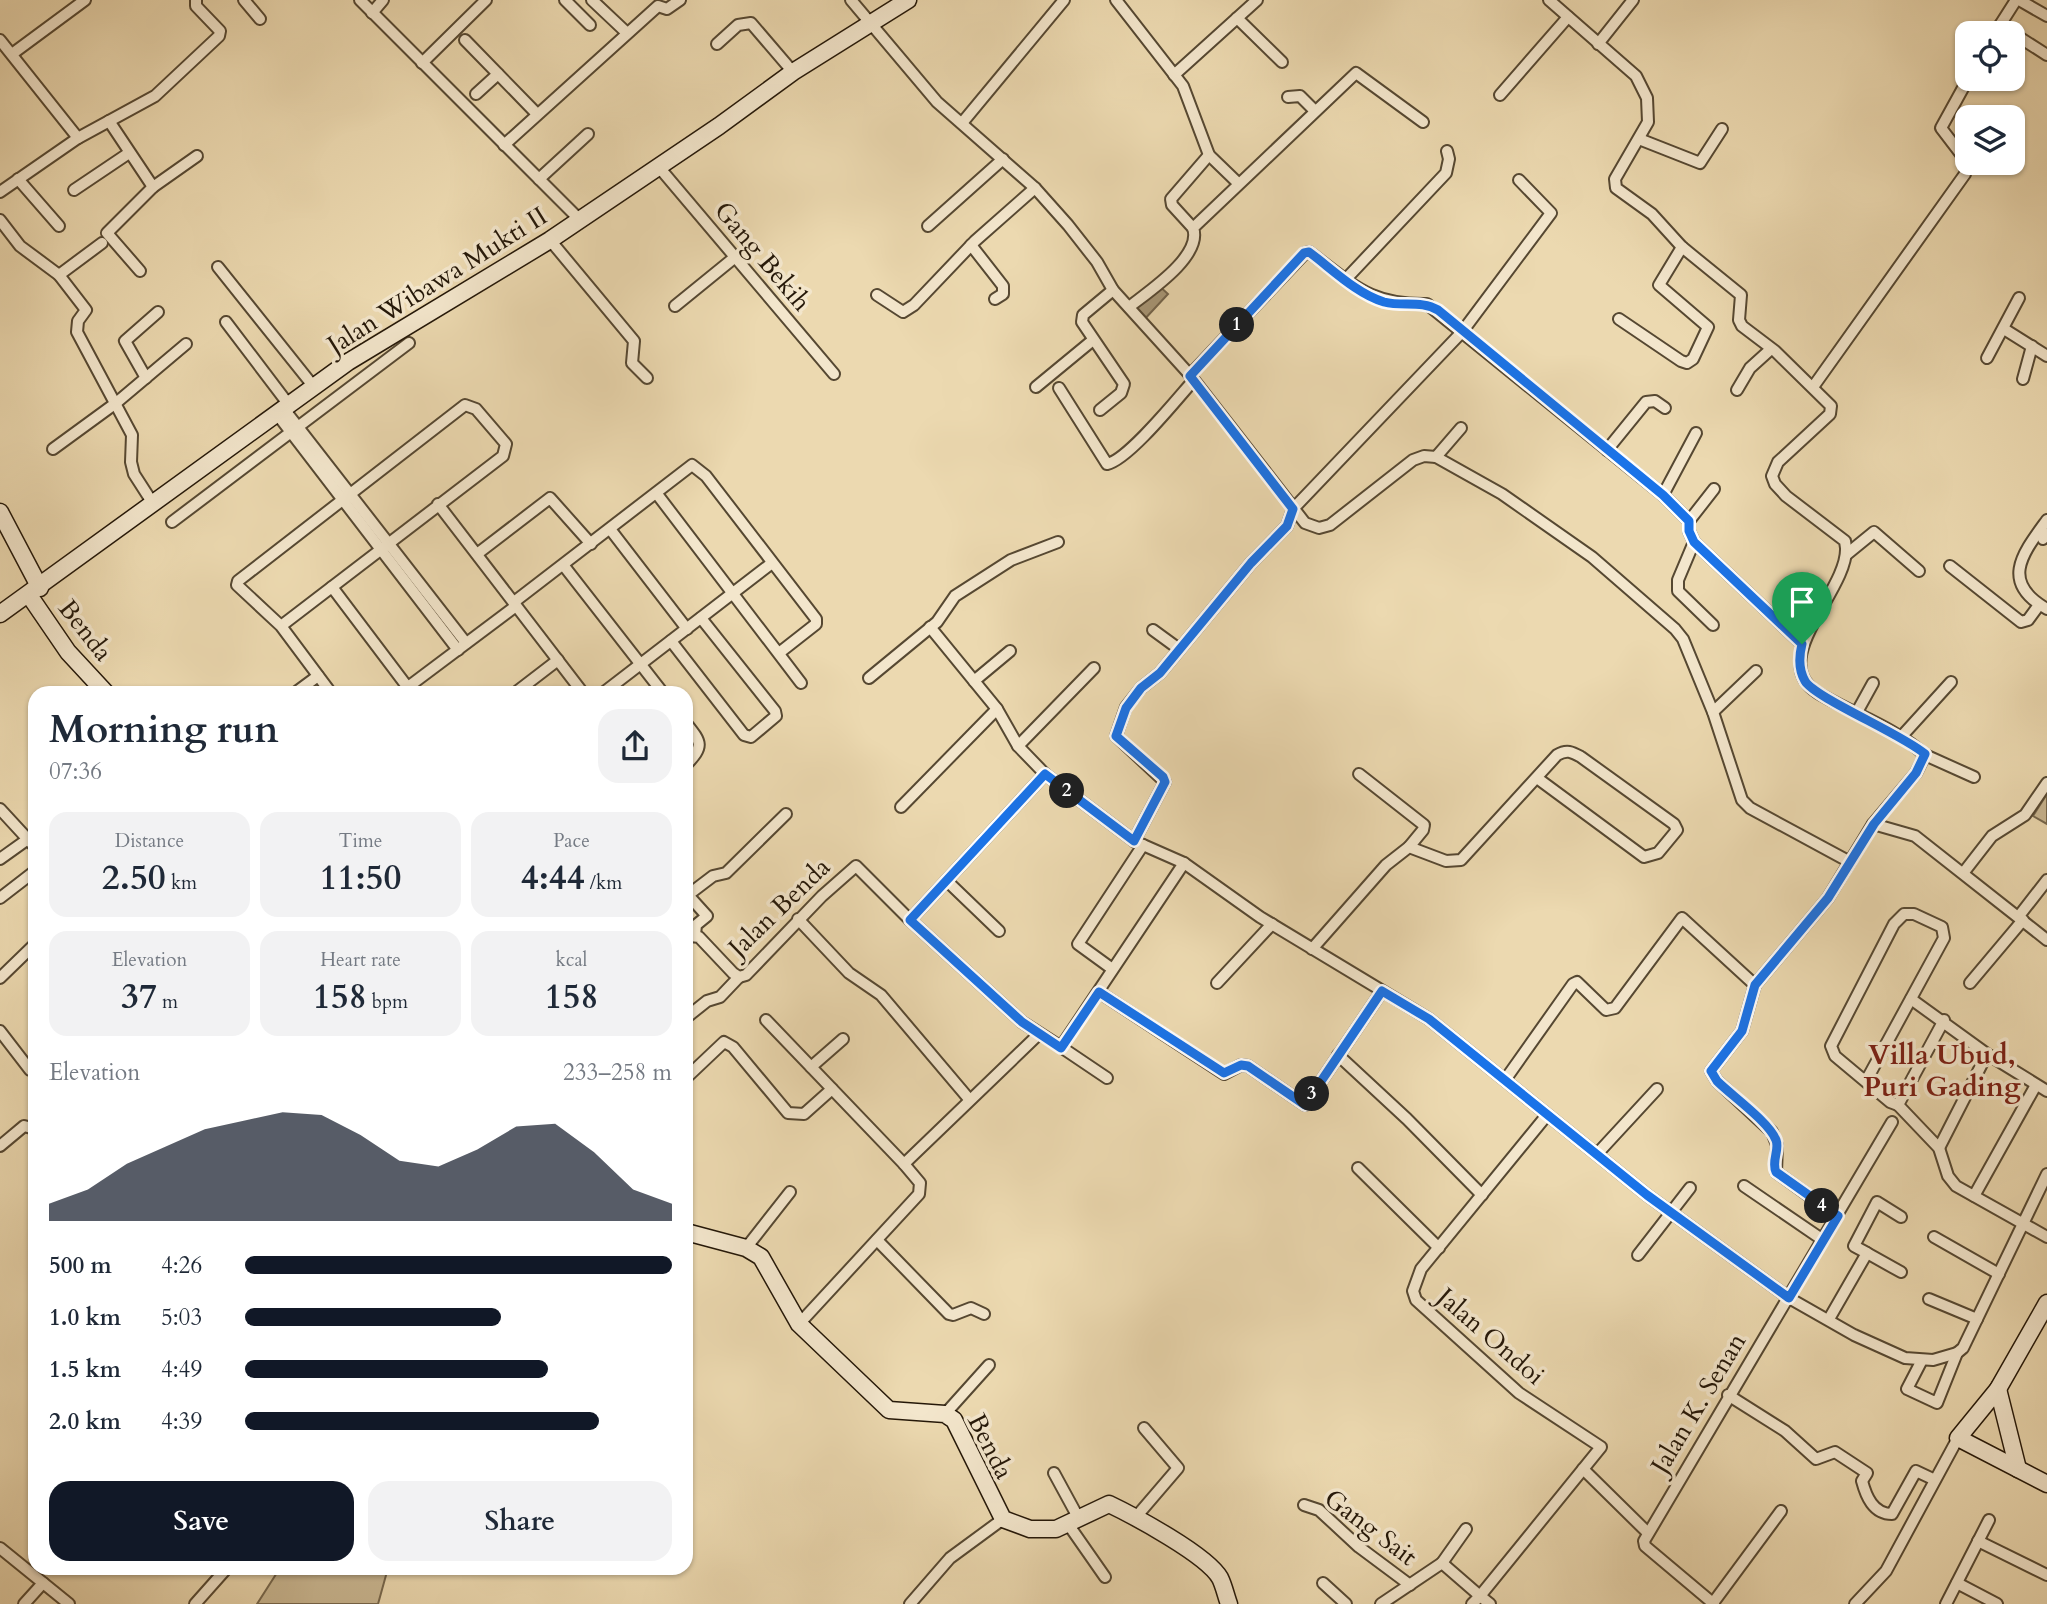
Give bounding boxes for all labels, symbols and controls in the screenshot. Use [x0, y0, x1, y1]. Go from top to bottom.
map controls [1955, 21, 2025, 175]
button: locate [1955, 21, 2025, 91]
button: layers [1955, 105, 2025, 175]
street label: Gang Bekih [706, 194, 819, 319]
street label: Jalan Wibawa Mukti II [317, 199, 554, 364]
pin: 1 [1220, 308, 1254, 342]
text: 1 [1232, 311, 1241, 337]
pin [1772, 572, 1832, 644]
icon: arrive [1783, 583, 1821, 621]
street label: Benda [50, 592, 121, 668]
text: Morning run [49, 704, 279, 756]
button: share [598, 709, 672, 783]
text: 07:36 [49, 756, 102, 787]
pin: 2 [1050, 774, 1084, 808]
text: 2 [1062, 777, 1071, 803]
text: Distance [115, 828, 184, 854]
text: Time [339, 828, 382, 854]
text: Pace [553, 828, 590, 854]
street label: Jalan Benda [718, 850, 838, 968]
text: 2.50 [102, 854, 166, 902]
text: 11:50 [320, 854, 401, 902]
text: 4:44 [521, 854, 585, 902]
text: km [166, 870, 197, 896]
text: /km [585, 870, 622, 896]
text: Elevation [112, 947, 187, 973]
text: Heart rate [320, 947, 401, 973]
text: kcal [556, 947, 587, 973]
text: 37 [121, 973, 157, 1021]
text: 158 [313, 973, 367, 1021]
text: 158 [545, 973, 598, 1021]
text: m [157, 989, 178, 1015]
text: bpm [367, 989, 408, 1015]
district label: Villa Ubud, Puri Gading [1863, 1036, 2021, 1106]
text: Elevation [49, 1057, 140, 1088]
text: 233–258 m [563, 1057, 672, 1088]
pin: 3 [1294, 1076, 1330, 1112]
text: 3 [1307, 1080, 1316, 1106]
pin: 4 [1804, 1188, 1840, 1224]
text: 4 [1817, 1192, 1826, 1218]
text: 500 m [49, 1250, 112, 1281]
text: 4:26 [161, 1250, 202, 1281]
street label: Jalan Ondoi [1426, 1277, 1552, 1393]
text: 1.0 km [49, 1302, 121, 1333]
text: 5:03 [161, 1302, 202, 1333]
street label: Jalan K. Senan [1641, 1326, 1754, 1484]
text: 1.5 km [49, 1354, 121, 1385]
text: 4:49 [161, 1354, 202, 1385]
text: 2.0 km [49, 1406, 121, 1437]
text: 4:39 [161, 1406, 202, 1437]
street label: Benda [959, 1407, 1022, 1485]
button: Save [49, 1481, 354, 1561]
button: Share [368, 1481, 672, 1561]
street label: Gang Sait [1317, 1481, 1424, 1574]

